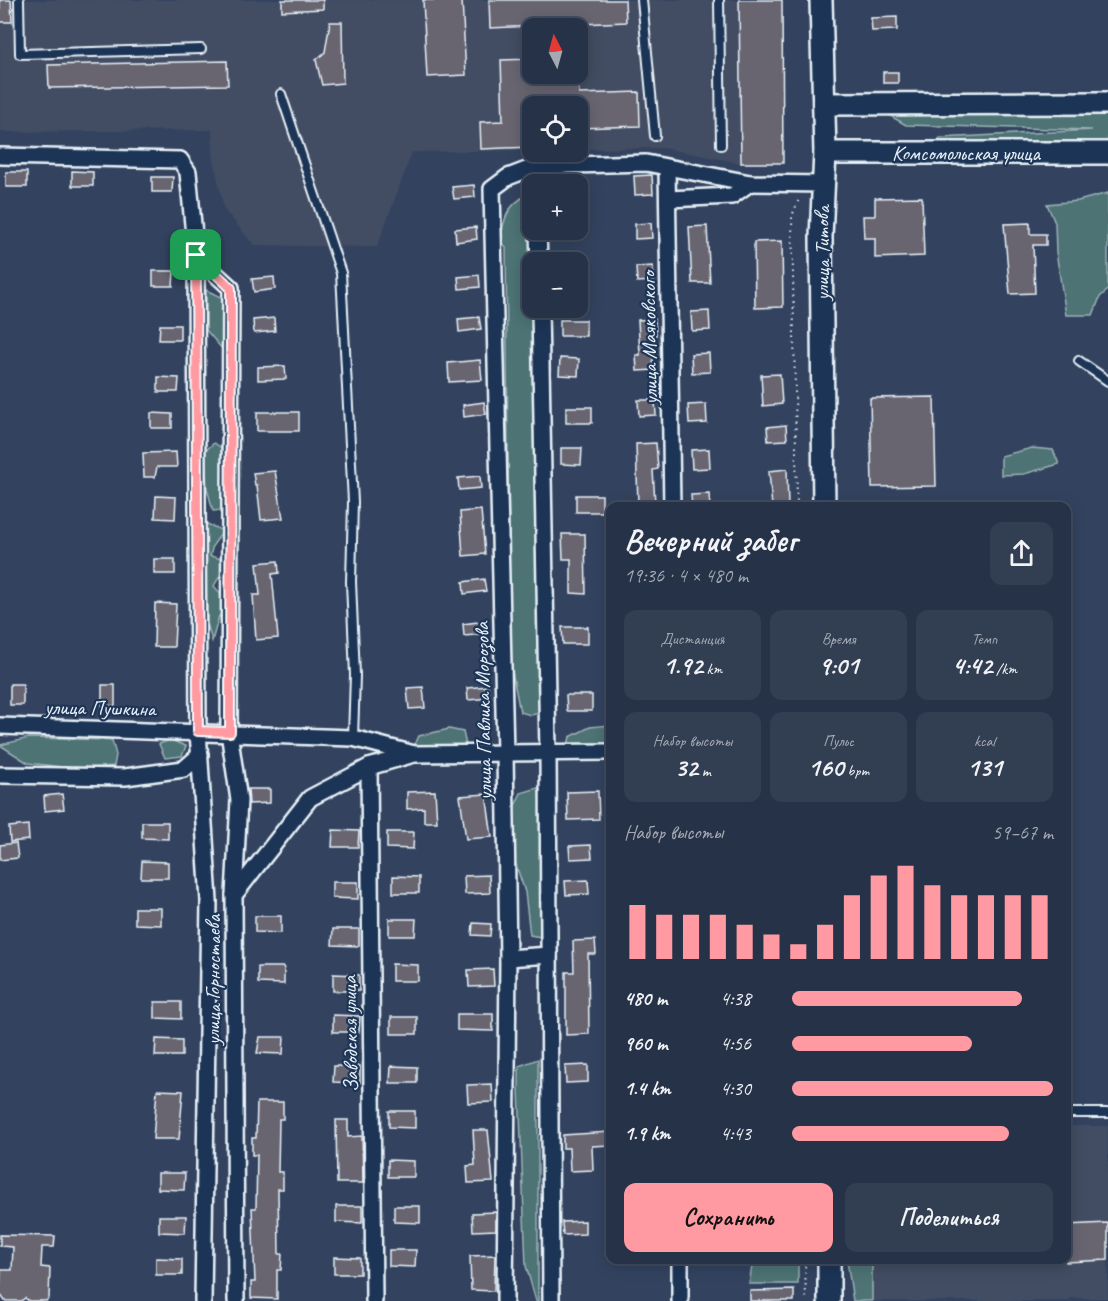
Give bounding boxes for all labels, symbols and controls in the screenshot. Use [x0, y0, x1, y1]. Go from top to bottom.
north arrow [522, 18, 588, 84]
map controls [522, 18, 588, 318]
button: locate [522, 96, 588, 162]
street label: Комсомольская улица [892, 140, 1042, 166]
button: + [522, 174, 588, 240]
street label: улица Титова [809, 203, 835, 302]
pin [170, 229, 221, 280]
icon: arrive [179, 238, 212, 271]
button: − [522, 252, 588, 318]
street label: улица Маяковского [635, 268, 663, 407]
text: Вечерний забег [624, 519, 797, 561]
button: share [990, 522, 1053, 585]
text: 19:36 · 4 × 480 m [624, 563, 748, 588]
street label: улица Павлика Морозова [468, 620, 499, 802]
text: Дистанция [661, 629, 724, 649]
text: Время [822, 629, 855, 649]
text: Темп [972, 629, 997, 649]
text: 1.92 [663, 649, 703, 682]
text: 9:01 [819, 649, 858, 682]
text: 4:42 [952, 649, 992, 682]
text: km [703, 659, 722, 679]
text: /km [992, 659, 1017, 679]
street label: улица Пушкина [42, 694, 158, 722]
text: Набор высоты [653, 731, 732, 751]
text: Пульс [823, 731, 854, 751]
text: kcal [974, 731, 995, 751]
text: 32 [674, 751, 698, 784]
text: 160 [808, 751, 843, 784]
text: 131 [967, 751, 1002, 784]
text: m [698, 761, 711, 781]
text: bpm [843, 761, 869, 781]
text: Набор высоты [624, 820, 723, 845]
text: 59–67 m [992, 820, 1053, 845]
street label: улица Горностаева [200, 913, 226, 1047]
street label: Заводская улица [336, 974, 364, 1092]
text: 480 m [624, 986, 667, 1011]
text: 4:38 [720, 986, 751, 1011]
text: 960 m [624, 1031, 667, 1056]
text: 4:56 [720, 1031, 751, 1056]
text: 1.4 km [624, 1076, 671, 1101]
text: 4:30 [720, 1076, 751, 1101]
text: 1.9 km [624, 1121, 670, 1146]
text: 4:43 [720, 1121, 751, 1146]
button: Сохранить [624, 1183, 833, 1252]
button: Поделиться [845, 1183, 1053, 1252]

